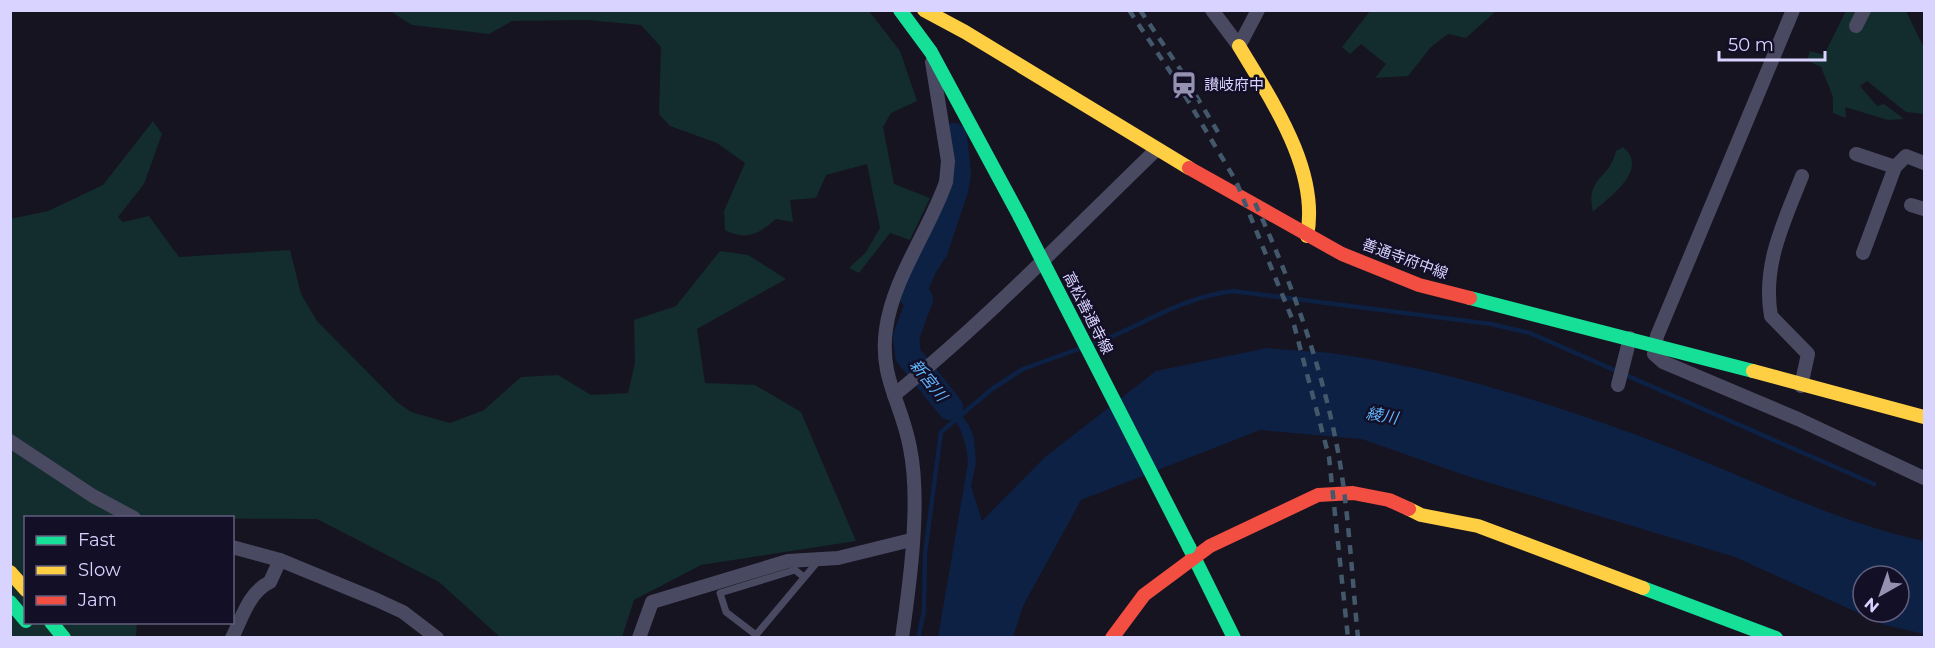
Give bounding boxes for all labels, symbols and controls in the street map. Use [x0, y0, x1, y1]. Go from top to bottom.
scale bar [1719, 24, 1826, 62]
text: 50 m [1728, 34, 1774, 56]
station icon: 讃岐府中 [1169, 70, 1199, 100]
place label: 讃岐府中 [1204, 75, 1264, 94]
street label: 善通寺府中線 [1360, 234, 1451, 283]
street label: 高松善通寺線 [1060, 268, 1117, 357]
water label: 新宮川 [906, 356, 952, 406]
water label: 綾川 [1364, 403, 1401, 428]
legend [24, 516, 234, 624]
text: Fast [78, 529, 116, 551]
text: Slow [78, 559, 121, 581]
north arrow [1851, 564, 1911, 624]
text: Jam [77, 589, 117, 611]
text: N [1861, 594, 1883, 617]

